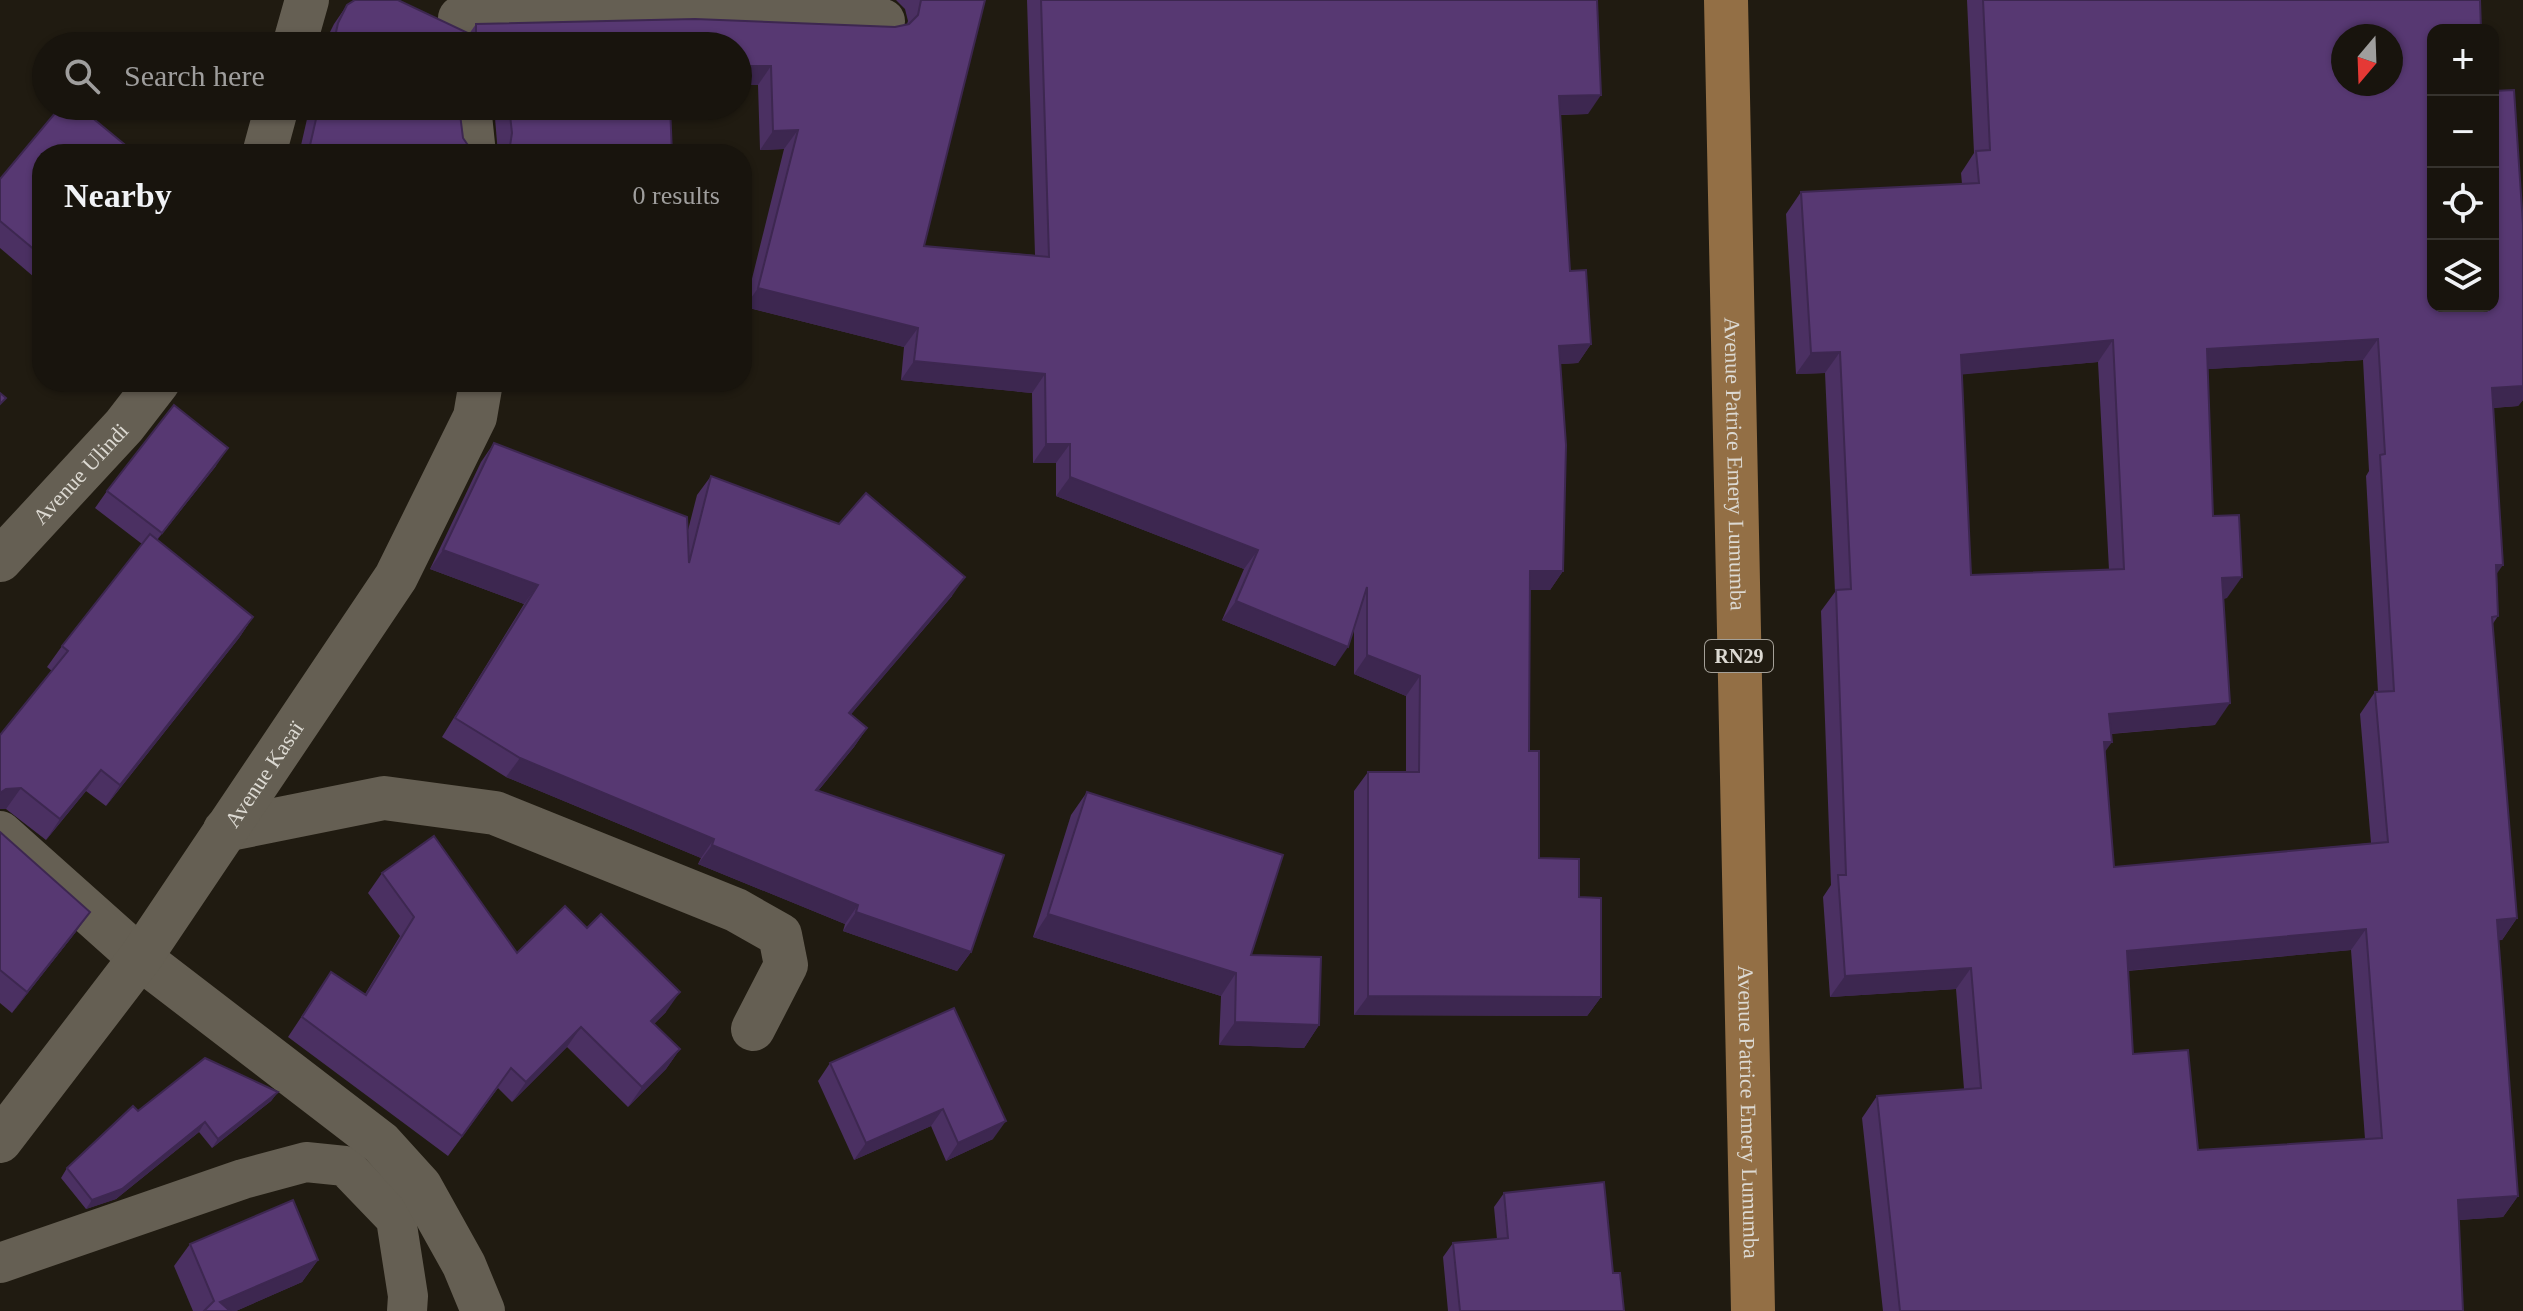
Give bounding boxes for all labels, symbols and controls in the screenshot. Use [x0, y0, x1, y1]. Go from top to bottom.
north arrow [2331, 24, 2403, 96]
map controls [2427, 24, 2499, 312]
button: + [2427, 24, 2499, 96]
search box [32, 32, 752, 120]
icon: search [60, 54, 104, 98]
text: Search here [124, 59, 265, 92]
button: − [2427, 96, 2499, 168]
button: locate [2427, 168, 2499, 240]
text: Nearby [64, 177, 172, 214]
text: 0 results [633, 181, 720, 210]
button: layers [2427, 240, 2499, 312]
street label: Avenue Patrice Emery Lumumba [1720, 317, 1751, 611]
street label: Avenue Ulindi [27, 418, 133, 529]
road number: RN29 [1705, 640, 1773, 672]
street label: Avenue Kasaï [219, 716, 308, 832]
street label: Avenue Patrice Emery Lumumba [1733, 965, 1764, 1259]

